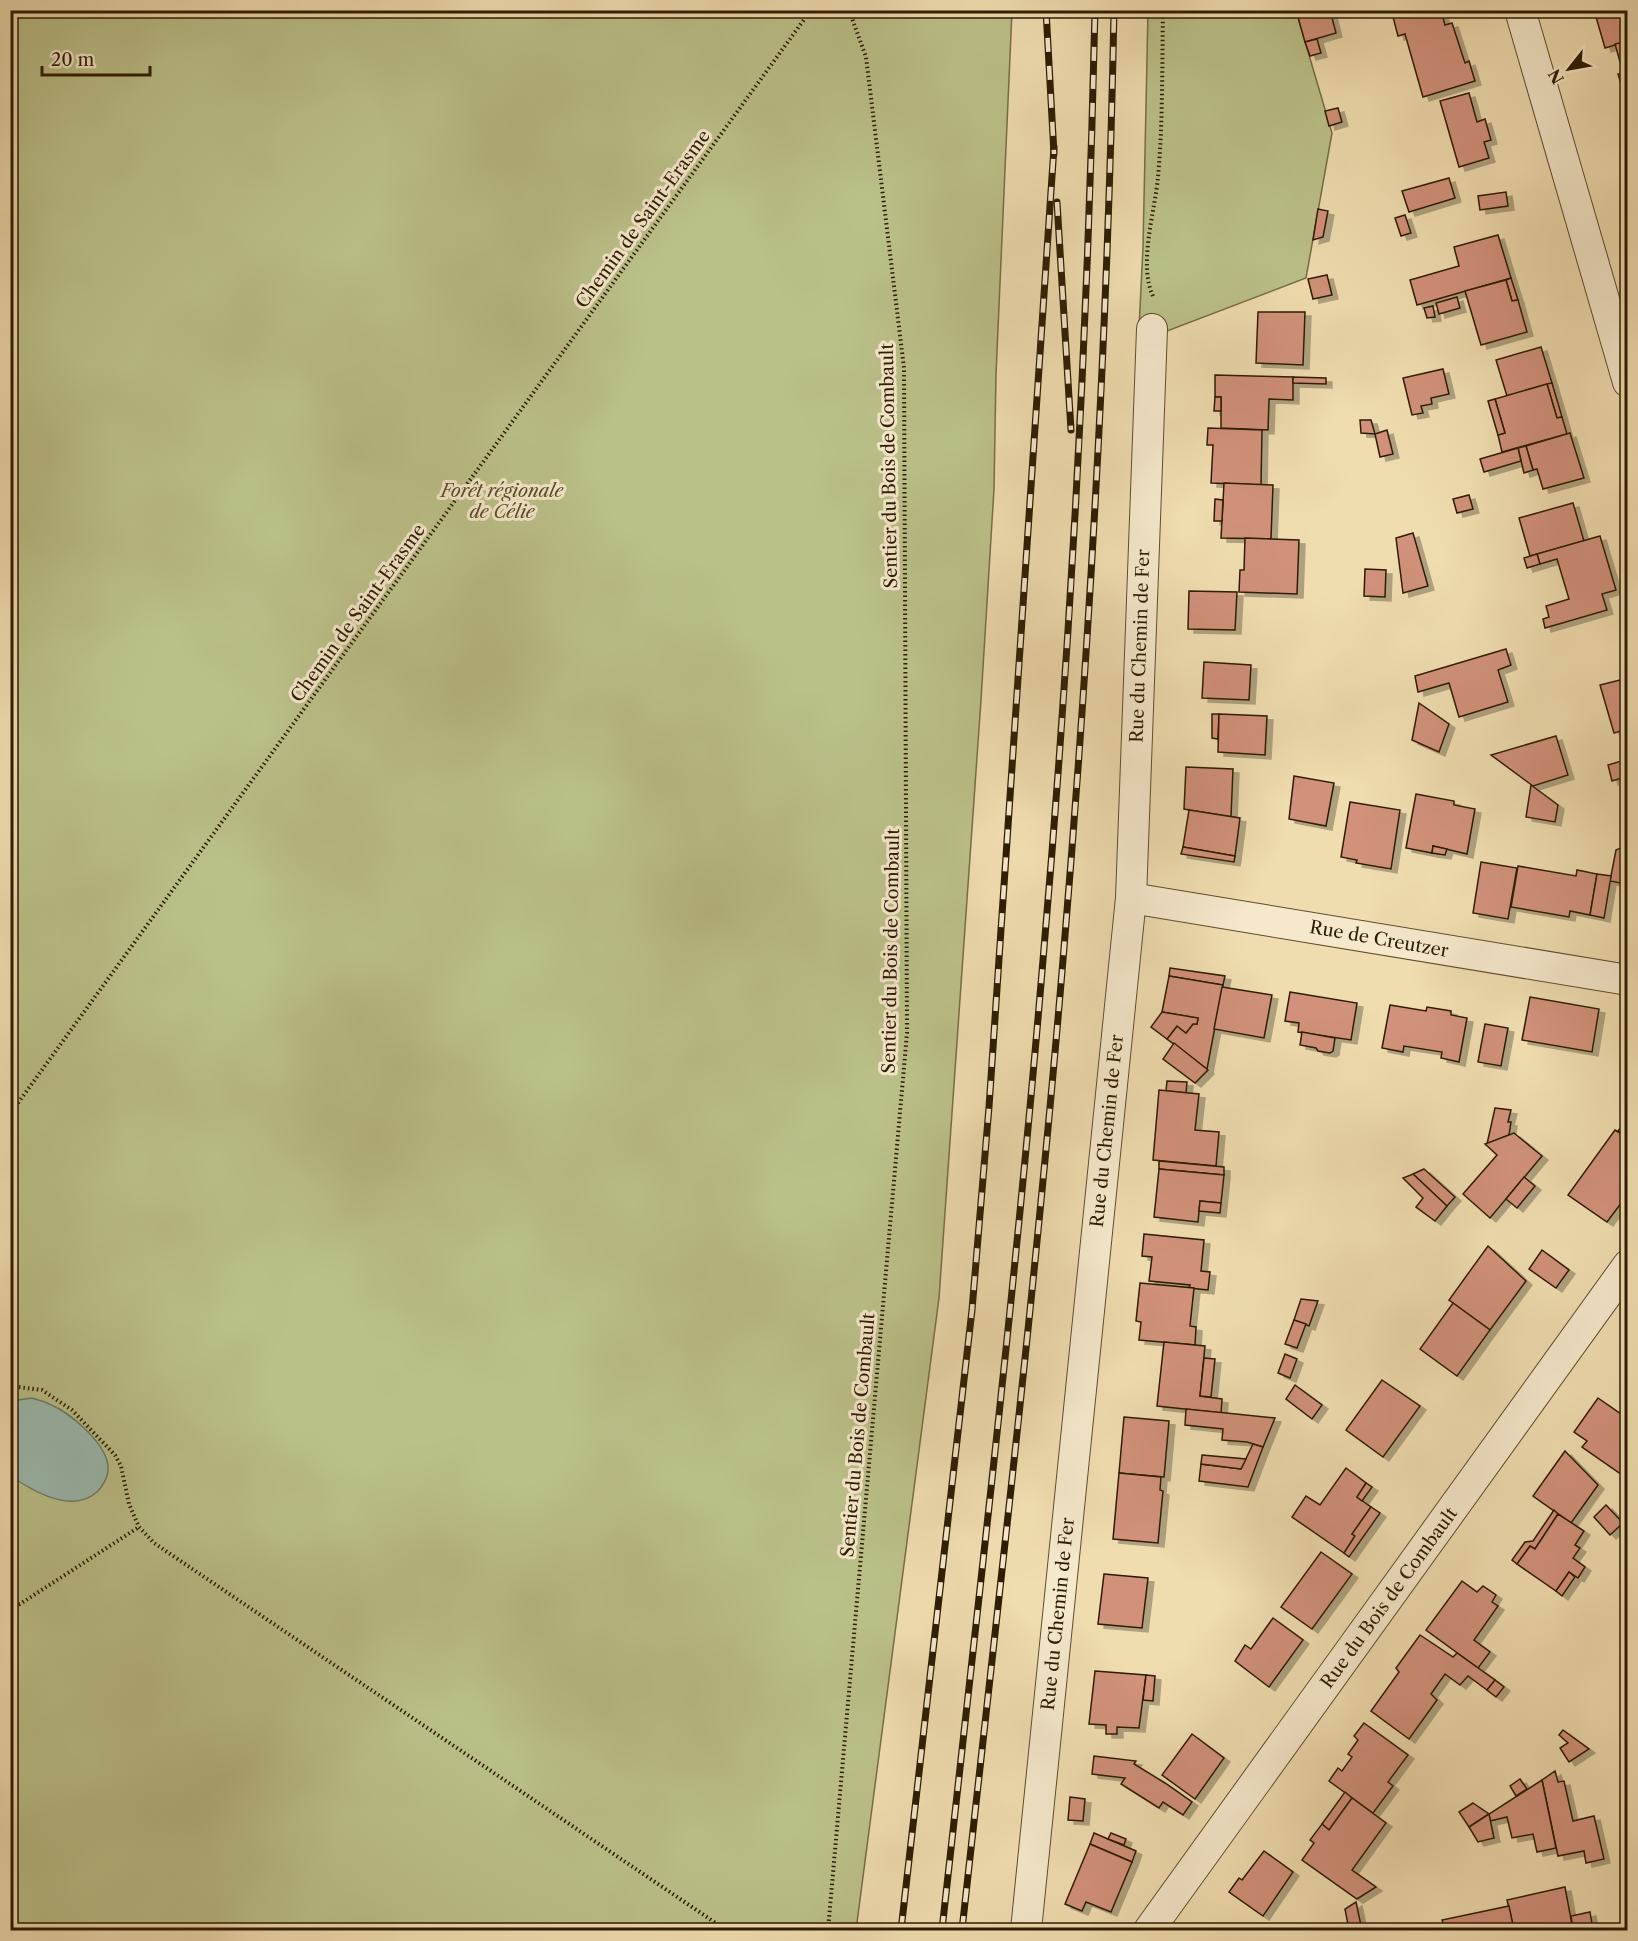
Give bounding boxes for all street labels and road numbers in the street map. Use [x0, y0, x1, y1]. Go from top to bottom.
street label: Chemin de Saint-Erasme [571, 126, 715, 312]
street label: Sentier du Bois de Combault [876, 343, 902, 589]
street label: Chemin de Saint-Erasme [286, 520, 430, 706]
street label: Rue du Chemin de Fer [1126, 548, 1154, 743]
street label: Sentier du Bois de Combault [878, 828, 904, 1074]
street label: Rue de Creutzer [1308, 916, 1451, 962]
street label: Rue du Chemin de Fer [1086, 1033, 1128, 1229]
street label: Sentier du Bois de Combault [836, 1311, 880, 1558]
street label: Rue du Bois de Combault [1316, 1503, 1462, 1693]
street label: Rue du Chemin de Fer [1037, 1516, 1079, 1712]

